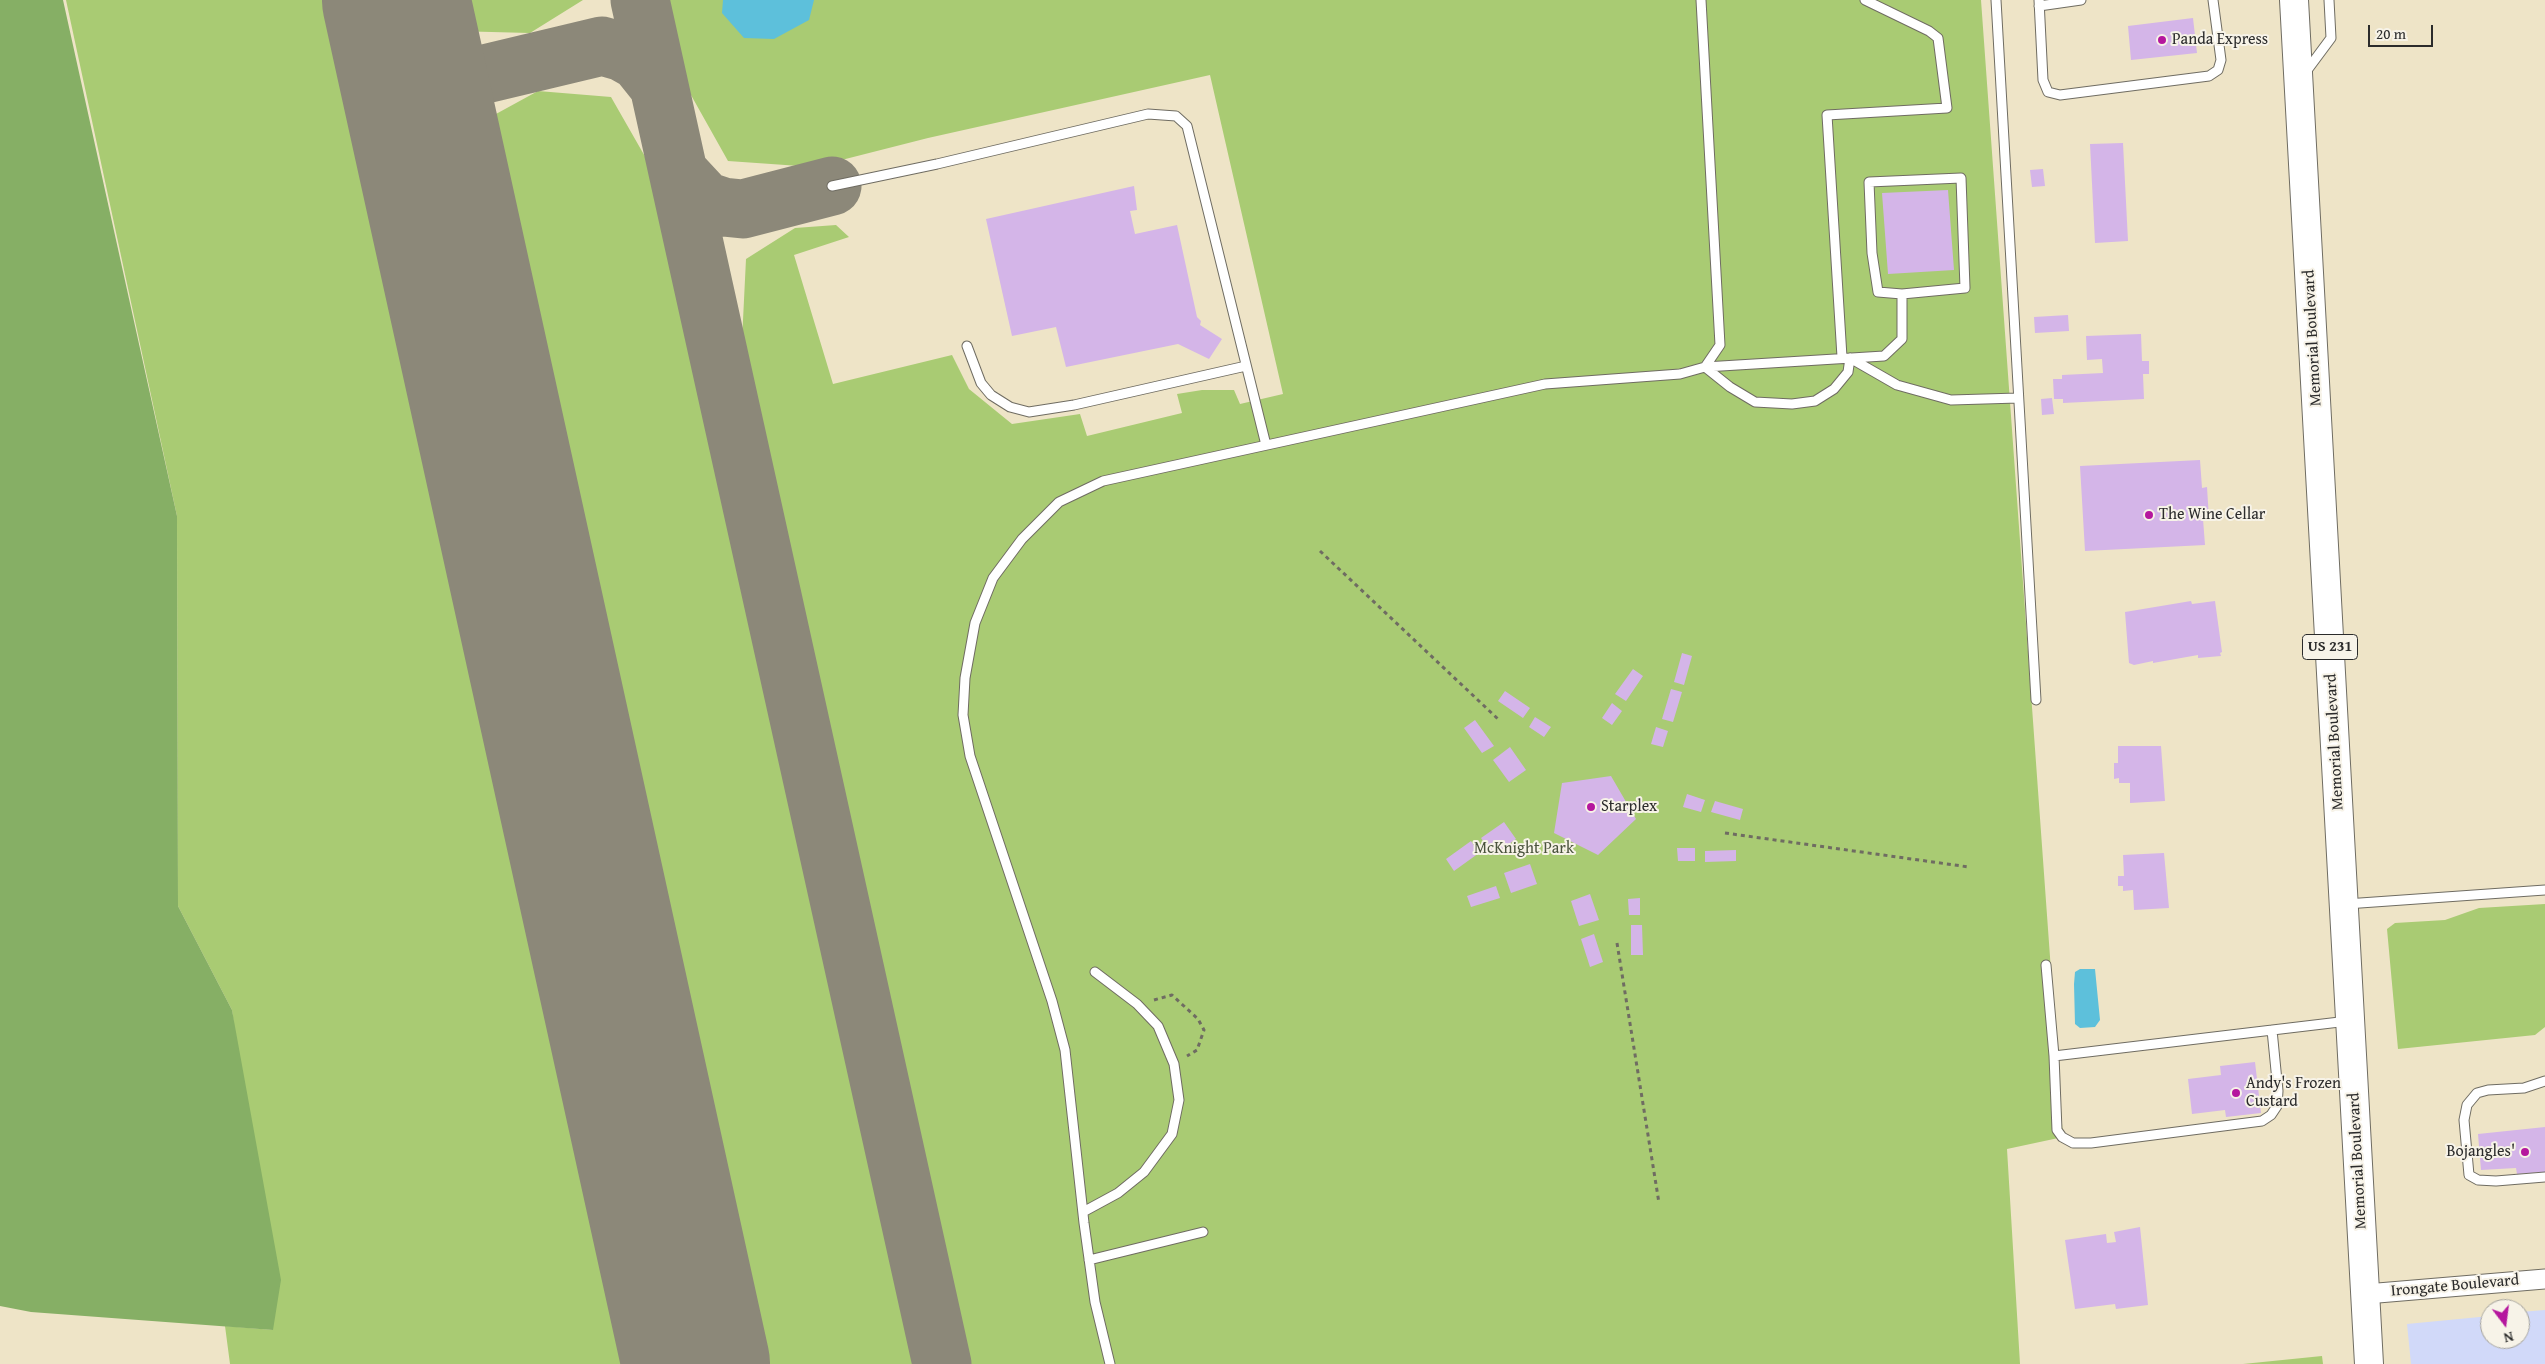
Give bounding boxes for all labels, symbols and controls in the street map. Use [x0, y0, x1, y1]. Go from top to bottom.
scale bar [2370, 15, 2435, 47]
text: 20 m [2376, 23, 2406, 44]
place label: Panda Express [2172, 30, 2268, 50]
marker: Panda Express [2156, 34, 2168, 46]
street label: Memorial Boulevard [2300, 269, 2326, 407]
place label: The Wine Cellar [2159, 505, 2265, 525]
marker: The Wine Cellar [2143, 509, 2155, 521]
road number: US 231 [2302, 634, 2358, 660]
street label: Memorial Boulevard [2322, 673, 2348, 811]
place label: Starplex [1601, 797, 1657, 817]
marker: Starplex [1585, 801, 1597, 813]
park label: McKnight Park [1474, 839, 1574, 859]
place label: Andy's Frozen Custard [2246, 1074, 2341, 1112]
marker: Andy's Frozen Custard [2230, 1087, 2242, 1099]
street label: Memorial Boulevard [2345, 1092, 2371, 1230]
place label: Bojangles' [2446, 1142, 2515, 1162]
marker: Bojangles' [2519, 1146, 2531, 1158]
street label: Irongate Boulevard [2390, 1271, 2520, 1301]
north arrow [2480, 1299, 2530, 1349]
text: N [2502, 1327, 2516, 1348]

